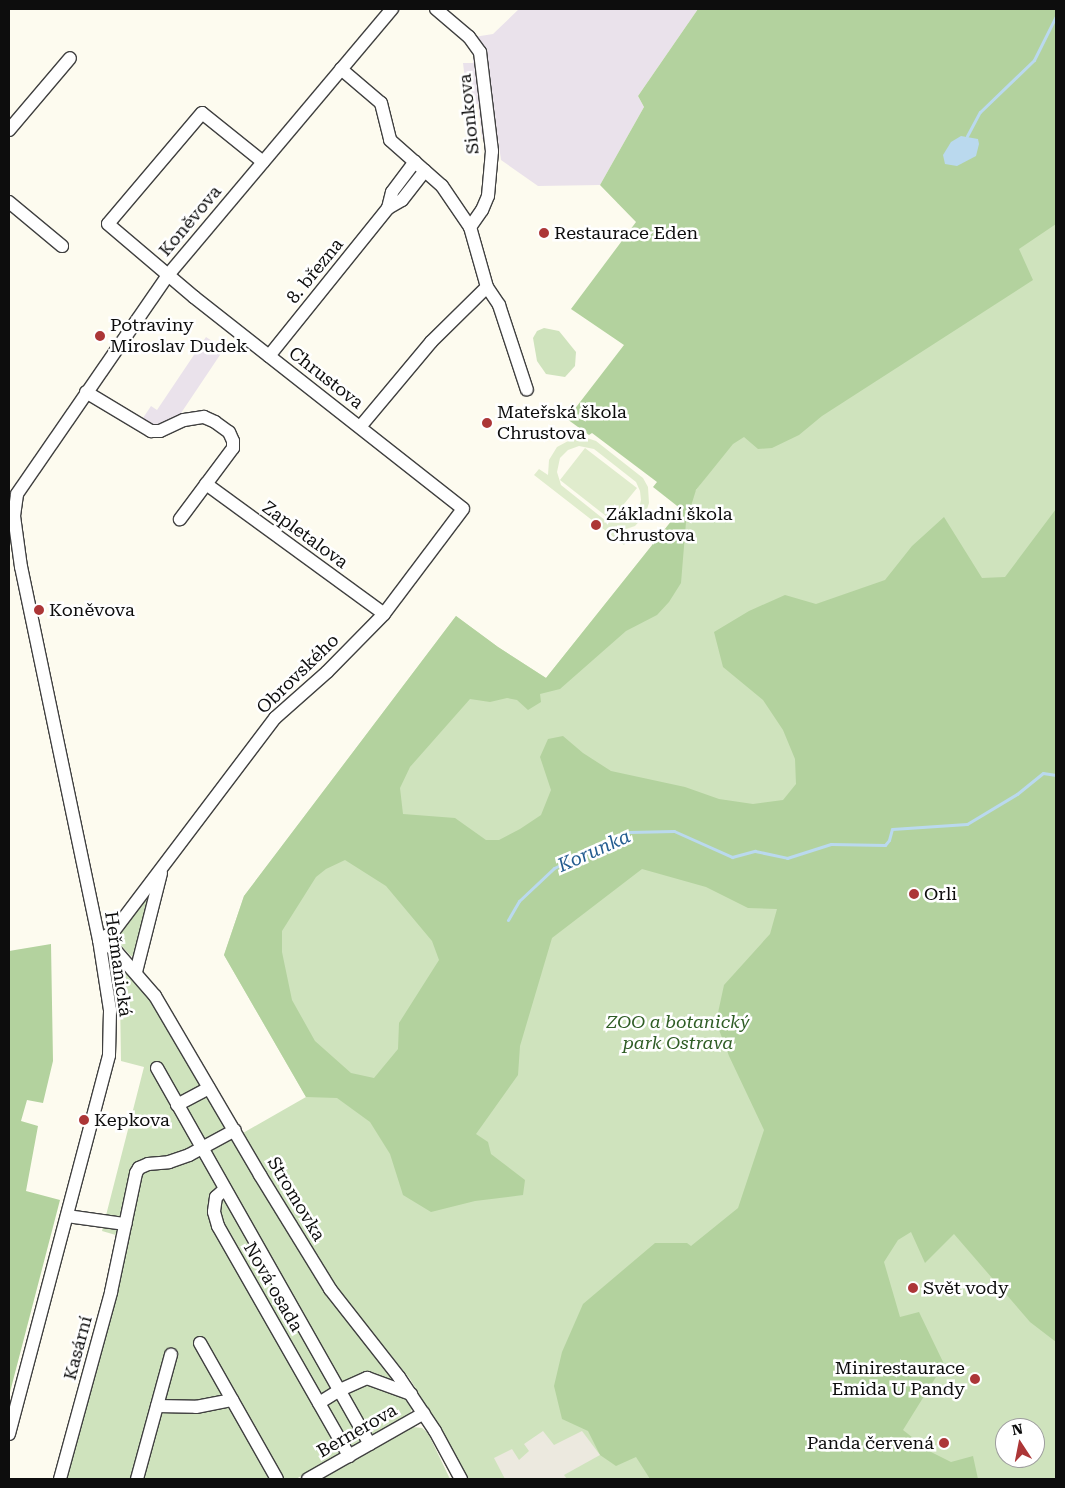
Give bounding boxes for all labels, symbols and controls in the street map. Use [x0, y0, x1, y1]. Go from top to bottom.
street label: Sionkova [454, 73, 484, 155]
street label: Koněvova [154, 181, 226, 261]
place label: Restaurace Eden [554, 222, 698, 244]
marker: Restaurace Eden [538, 227, 550, 239]
street label: 8. března [282, 234, 348, 308]
place label: Potraviny Miroslav Dudek [110, 315, 247, 358]
marker: Potraviny Miroslav Dudek [94, 330, 106, 342]
street label: Chrustova [284, 342, 368, 414]
place label: Mateřská škola Chrustova [497, 402, 627, 444]
marker: Mateřská škola Chrustova [481, 417, 493, 429]
street label: Zapletalova [258, 497, 352, 573]
place label: Základní škola Chrustova [606, 504, 732, 546]
marker: Základní škola Chrustova [590, 519, 602, 531]
place label: Koněvova [49, 599, 135, 621]
marker: Koněvova [33, 604, 45, 616]
street label: Obrovského [252, 629, 344, 719]
water label: Korunka [554, 825, 634, 877]
place label: Orli [924, 883, 957, 905]
marker: Orli [908, 888, 920, 900]
street label: Heřmanická [100, 910, 136, 1018]
park label: ZOO a botanický park Ostrava [607, 1012, 749, 1054]
place label: Kepkova [94, 1109, 170, 1131]
marker: Kepkova [78, 1114, 90, 1126]
street label: Stromovka [262, 1153, 330, 1245]
street label: Nová osada [239, 1238, 307, 1336]
place label: Svět vody [923, 1277, 1009, 1299]
marker: Svět vody [907, 1282, 919, 1294]
street label: Kasární [59, 1314, 97, 1382]
place label: Minirestaurace Emida U Pandy [832, 1358, 965, 1400]
marker: Minirestaurace Emida U Pandy [969, 1373, 981, 1385]
street label: Bernerova [313, 1399, 401, 1463]
north arrow [995, 1418, 1045, 1468]
text: N [1011, 1420, 1024, 1438]
place label: Panda červená [807, 1432, 934, 1454]
marker: Panda červená [938, 1437, 950, 1449]

